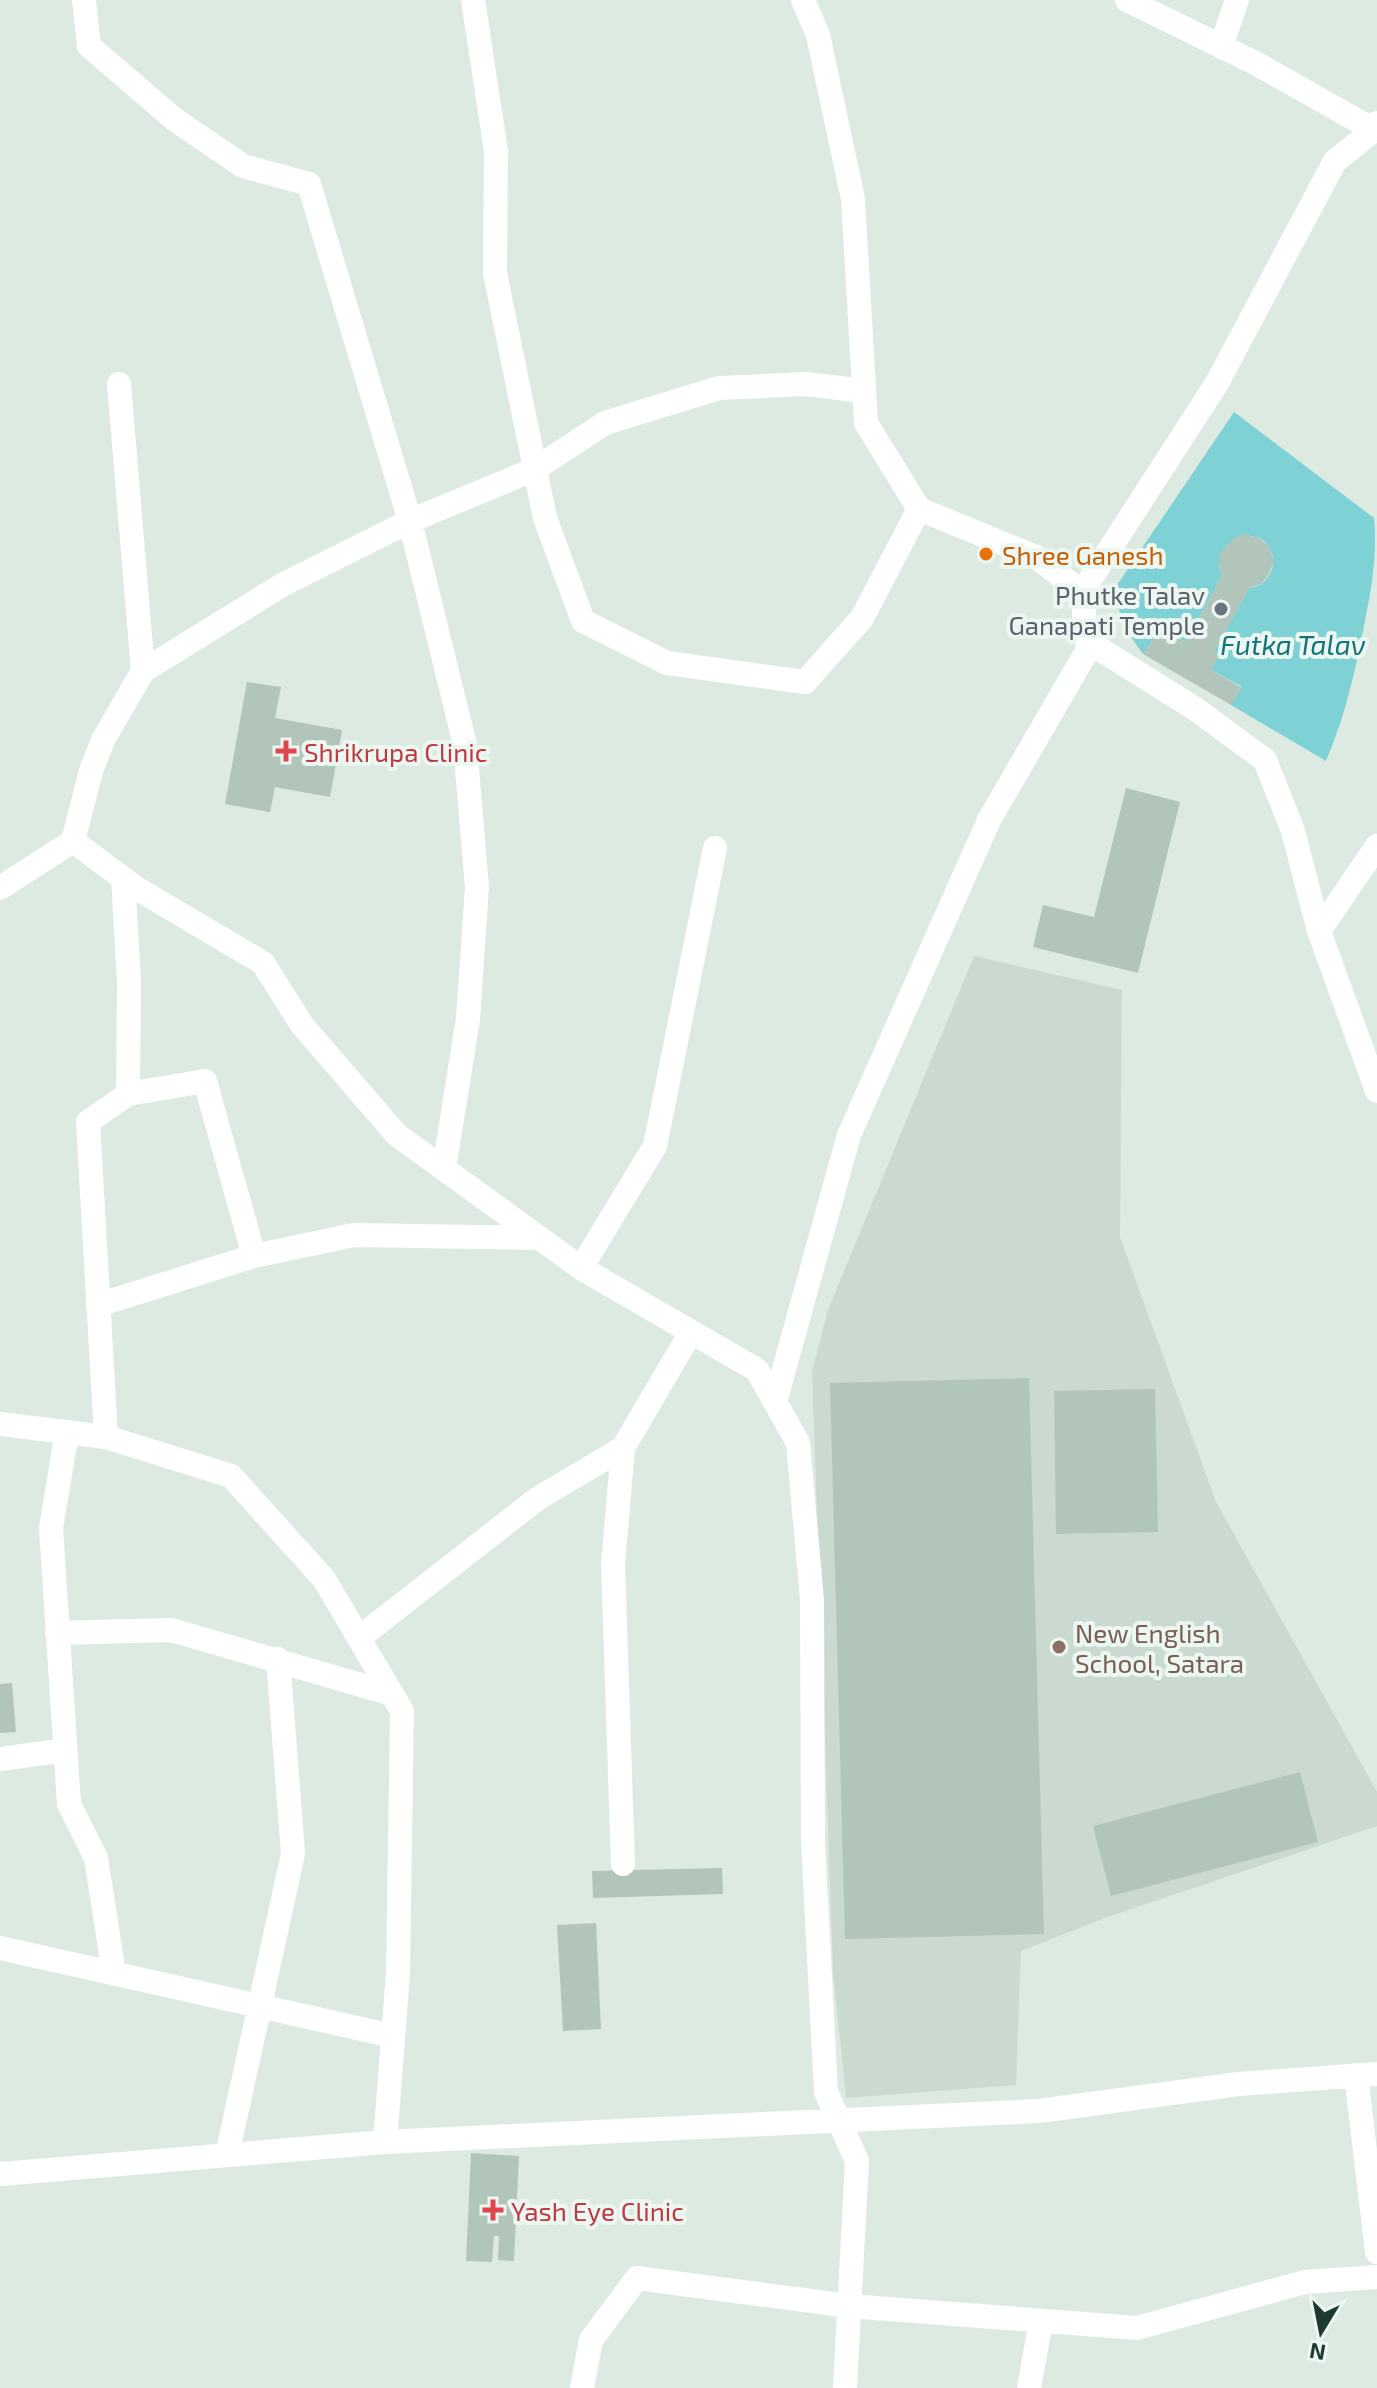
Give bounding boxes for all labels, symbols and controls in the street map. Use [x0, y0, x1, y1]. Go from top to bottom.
place label: Shree Ganesh [1002, 539, 1164, 570]
marker: Shree Ganesh [977, 545, 995, 563]
place label: Phutke Talav Ganapati Temple [1008, 579, 1205, 640]
marker: Phutke Talav Ganapati Temple [1212, 600, 1230, 618]
water label: Futka Talav [1220, 627, 1366, 661]
place label: Shrikrupa Clinic [304, 736, 487, 767]
marker: Shrikrupa Clinic [275, 740, 297, 762]
place label: New English School, Satara [1075, 1617, 1244, 1678]
marker: New English School, Satara [1050, 1638, 1068, 1656]
place label: Yash Eye Clinic [511, 2195, 684, 2226]
marker: Yash Eye Clinic [482, 2199, 504, 2221]
north arrow [1281, 2292, 1361, 2372]
text: N [1307, 2338, 1327, 2367]

